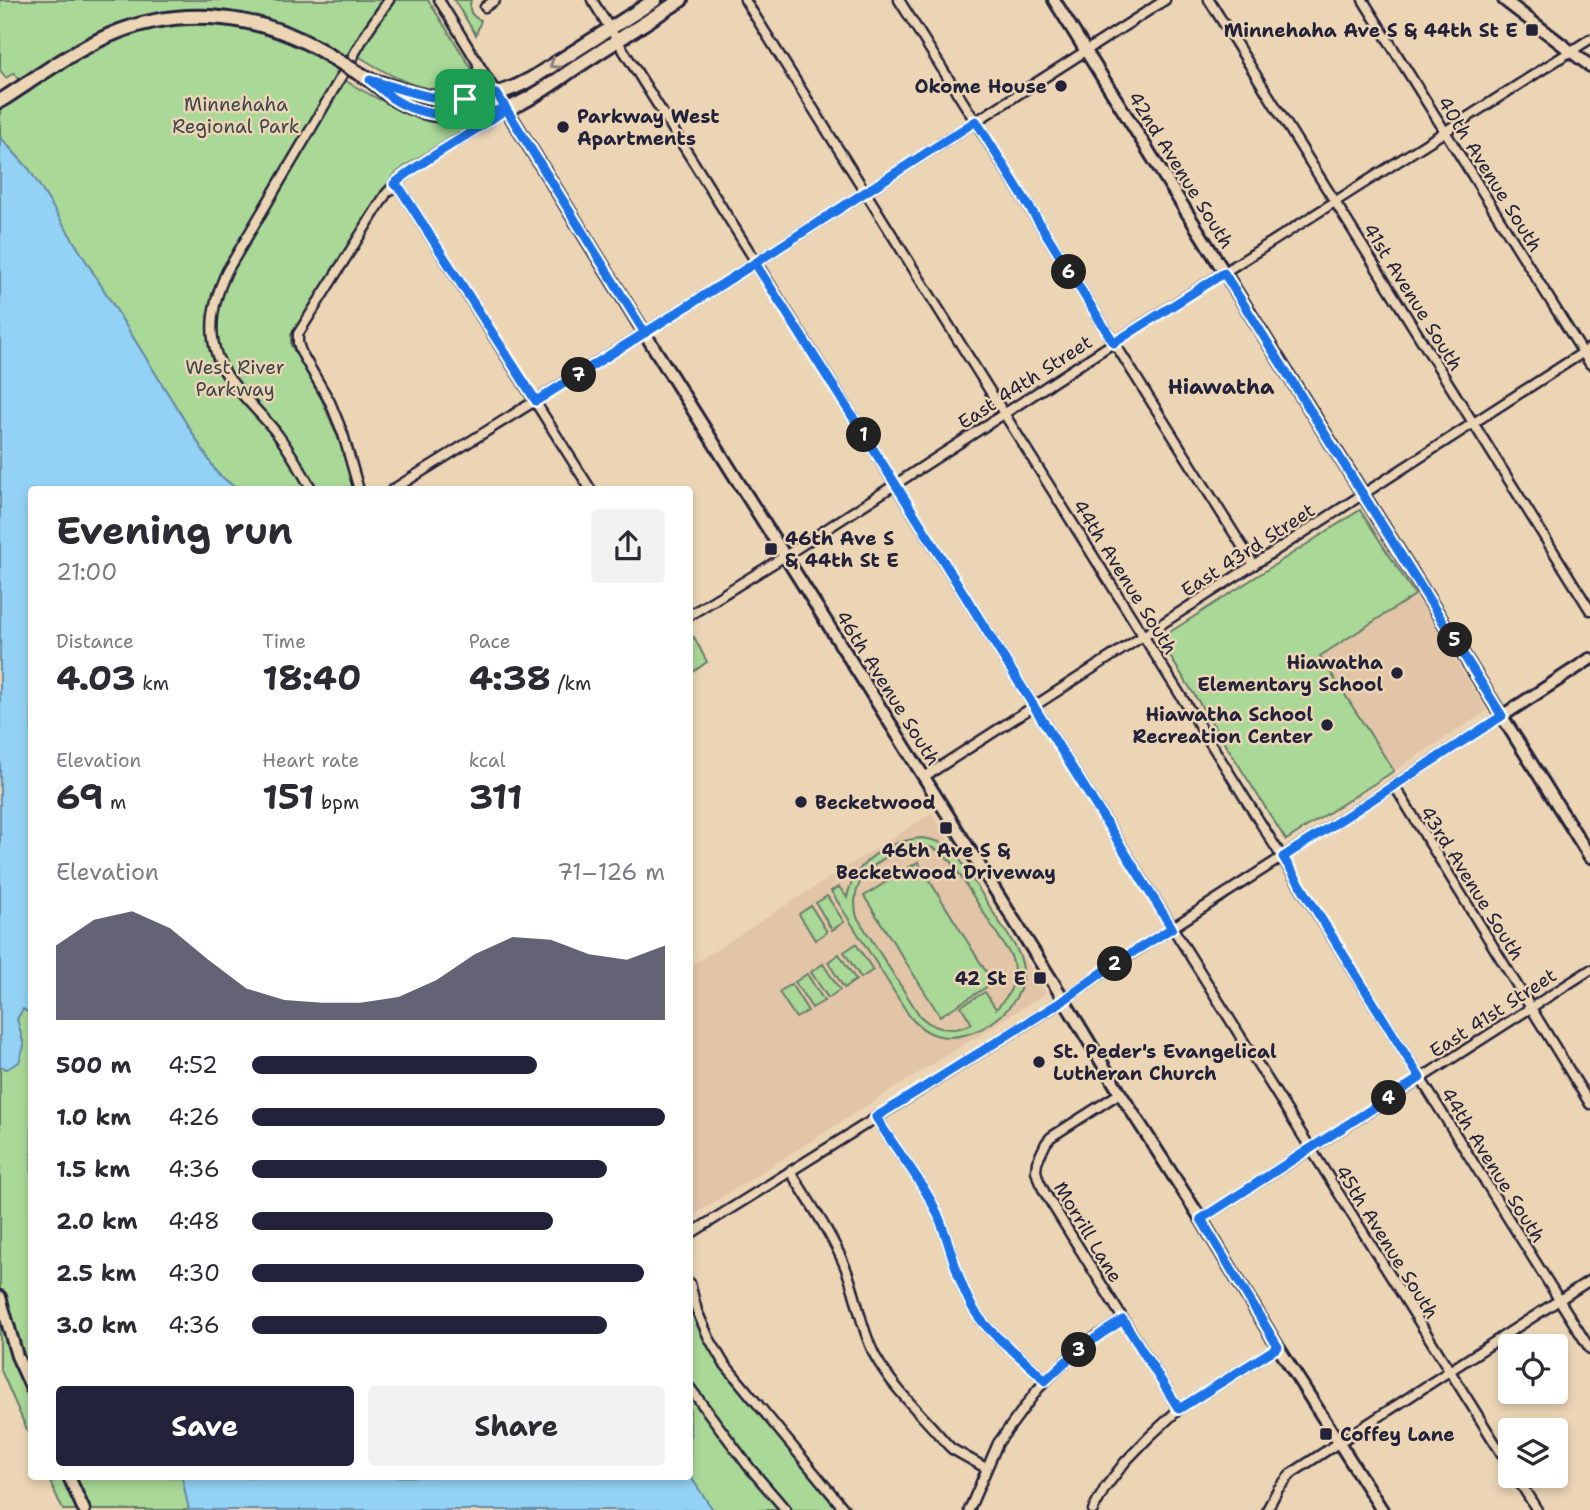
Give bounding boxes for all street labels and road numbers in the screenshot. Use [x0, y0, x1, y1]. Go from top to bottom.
street label: 42nd Avenue South [1123, 87, 1239, 253]
street label: 40th Avenue South [1432, 92, 1548, 256]
street label: 41st Avenue South [1358, 219, 1468, 375]
street label: East 44th Street [953, 329, 1097, 435]
street label: 44th Avenue South [1067, 495, 1183, 659]
street label: East 43rd Street [1176, 497, 1320, 603]
street label: 46th Avenue South [830, 606, 946, 770]
street label: 43rd Avenue South [1414, 801, 1530, 965]
street label: East 41st Street [1425, 963, 1561, 1063]
street label: 44th Avenue South [1435, 1083, 1551, 1247]
street label: 45th Avenue South [1330, 1160, 1444, 1324]
street label: Morrill Lane [1048, 1177, 1128, 1287]

